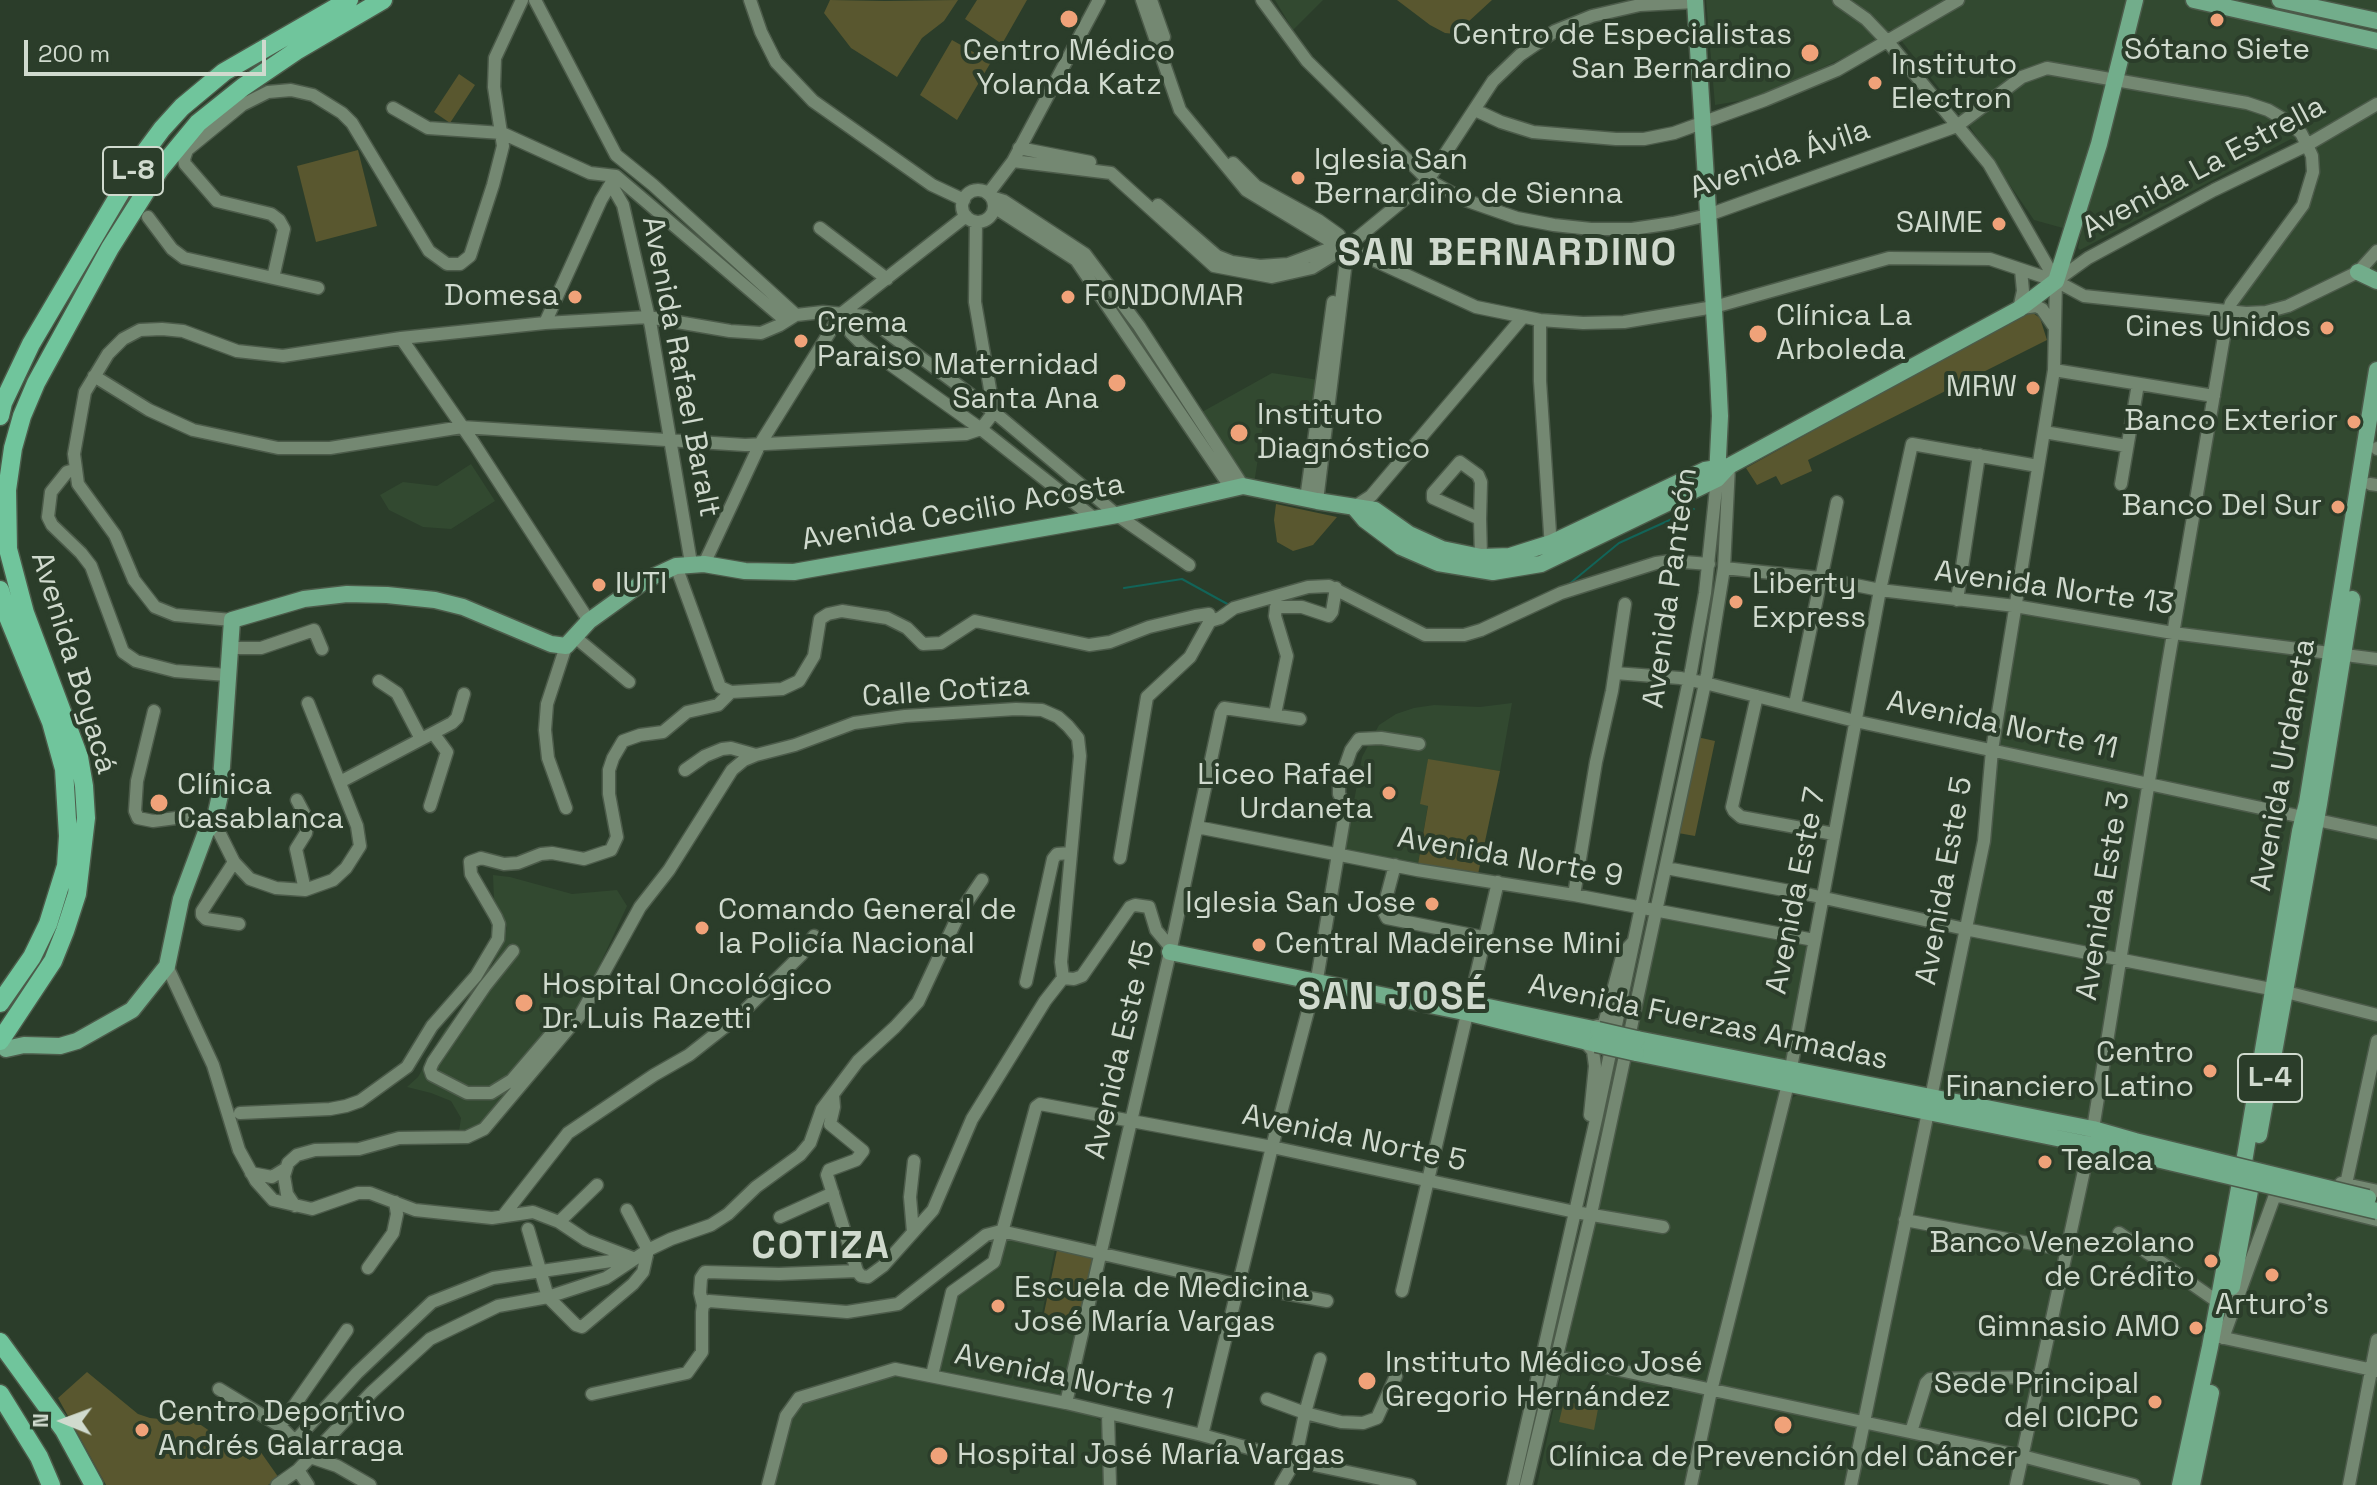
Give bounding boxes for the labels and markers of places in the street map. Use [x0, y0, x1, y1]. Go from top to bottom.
marker: Centro Médico Yolanda Katz [1058, 8, 1080, 30]
marker: Sótano Siete [2208, 11, 2226, 29]
place label: Centro de Especialistas San Bernardino [1452, 18, 1792, 88]
place label: Sótano Siete [2124, 33, 2310, 69]
place label: Centro Médico Yolanda Katz [963, 34, 1175, 104]
marker: Centro de Especialistas San Bernardino [1799, 42, 1821, 64]
place label: Instituto Electron [1891, 48, 2017, 118]
marker: Instituto Electron [1866, 74, 1884, 92]
place label: Iglesia San Bernardino de Sienna [1314, 143, 1623, 214]
marker: Iglesia San Bernardino de Sienna [1289, 169, 1307, 187]
place label: SAIME [1896, 206, 1983, 242]
marker: SAIME [1990, 215, 2008, 233]
place label: Domesa [444, 279, 559, 315]
place label: FONDOMAR [1084, 279, 1244, 315]
marker: Domesa [566, 288, 584, 306]
marker: FONDOMAR [1059, 288, 1077, 306]
place label: Clínica La Arboleda [1776, 299, 1912, 370]
place label: Crema Paraiso [817, 306, 922, 376]
place label: Cines Unidos [2125, 310, 2311, 346]
marker: Cines Unidos [2318, 319, 2336, 337]
marker: Clínica La Arboleda [1747, 323, 1769, 345]
marker: Crema Paraiso [792, 332, 810, 350]
place label: Maternidad Santa Ana [933, 348, 1099, 418]
place label: MRW [1946, 370, 2017, 406]
marker: Maternidad Santa Ana [1106, 372, 1128, 394]
marker: MRW [2024, 379, 2042, 397]
place label: Instituto Diagnóstico [1257, 398, 1430, 468]
place label: Banco Exterior [2124, 404, 2338, 440]
marker: Banco Exterior [2345, 413, 2363, 431]
marker: Instituto Diagnóstico [1228, 422, 1250, 444]
place label: Banco Del Sur [2122, 489, 2322, 525]
marker: Banco Del Sur [2329, 498, 2347, 516]
place label: IUTI [615, 567, 667, 603]
place label: Liberty Express [1752, 567, 1866, 638]
marker: IUTI [590, 576, 608, 594]
marker: Liberty Express [1727, 593, 1745, 611]
place label: Liceo Rafael Urdaneta [1197, 758, 1373, 828]
place label: Clínica Casablanca [177, 768, 344, 838]
marker: Liceo Rafael Urdaneta [1380, 784, 1398, 802]
marker: Clínica Casablanca [148, 792, 170, 814]
place label: Iglesia San Jose [1185, 886, 1416, 922]
place label: Comando General de la Policía Nacional [718, 893, 1017, 964]
marker: Iglesia San Jose [1423, 895, 1441, 913]
marker: Comando General de la Policía Nacional [693, 919, 711, 937]
place label: Central Madeirense Mini [1275, 927, 1621, 963]
marker: Central Madeirense Mini [1250, 936, 1268, 954]
place label: Hospital Oncológico Dr. Luis Razetti [542, 968, 833, 1038]
marker: Hospital Oncológico Dr. Luis Razetti [513, 992, 535, 1014]
place label: Centro Financiero Latino [1946, 1036, 2194, 1106]
marker: Centro Financiero Latino [2201, 1062, 2219, 1080]
place label: Tealca [2061, 1144, 2153, 1180]
marker: Tealca [2036, 1153, 2054, 1171]
place label: Banco Venezolano de Crédito [1929, 1226, 2195, 1296]
marker: Banco Venezolano de Crédito [2202, 1252, 2220, 1270]
marker: Arturo's [2263, 1266, 2281, 1284]
place label: Escuela de Medicina José María Vargas [1014, 1271, 1309, 1342]
place label: Arturo's [2215, 1288, 2329, 1324]
marker: Escuela de Medicina José María Vargas [989, 1297, 1007, 1315]
place label: Gimnasio AMO [1977, 1310, 2180, 1346]
marker: Gimnasio AMO [2187, 1319, 2205, 1337]
place label: Instituto Médico José Gregorio Hernández [1385, 1346, 1703, 1416]
place label: Sede Principal del CICPC [1934, 1367, 2139, 1438]
marker: Instituto Médico José Gregorio Hernández [1356, 1370, 1378, 1392]
marker: Sede Principal del CICPC [2146, 1393, 2164, 1411]
place label: Centro Deportivo Andrés Galarraga [158, 1395, 406, 1466]
marker: Clínica de Prevención del Cáncer [1772, 1414, 1794, 1436]
marker: Centro Deportivo Andrés Galarraga [133, 1421, 151, 1439]
place label: Hospital José María Vargas [957, 1438, 1345, 1474]
place label: Clínica de Prevención del Cáncer [1548, 1440, 2018, 1476]
marker: Hospital José María Vargas [928, 1445, 950, 1467]

